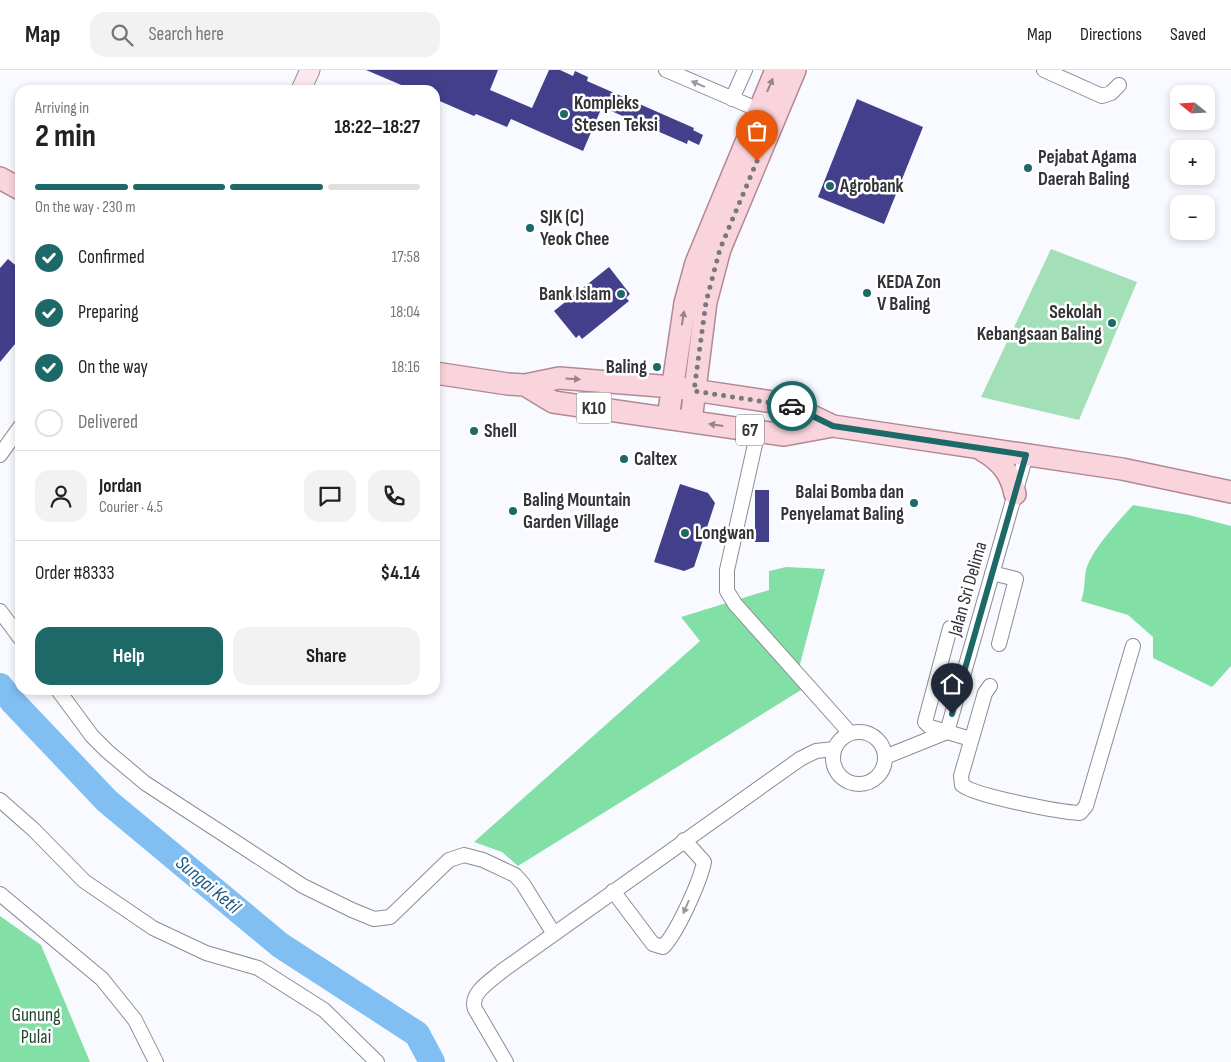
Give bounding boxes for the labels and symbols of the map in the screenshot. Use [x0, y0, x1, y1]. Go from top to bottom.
one-way arrow [767, 77, 775, 92]
one-way arrow [691, 80, 705, 88]
north arrow [1170, 85, 1215, 130]
place label: Kompleks Stesen Teksi [574, 92, 658, 137]
marker: Kompleks Stesen Teksi [558, 108, 570, 120]
pin [736, 110, 778, 161]
place label: Pejabat Agama Daerah Baling [1038, 146, 1137, 191]
marker: Pejabat Agama Daerah Baling [1022, 162, 1034, 174]
place label: Agrobank [839, 175, 904, 198]
marker: Agrobank [824, 180, 836, 192]
place label: SJK (C) Yeok Chee [540, 206, 609, 251]
marker: SJK (C) Yeok Chee [524, 222, 536, 234]
place label: KEDA Zon V Baling [877, 271, 941, 316]
place label: Bank Islam [539, 283, 611, 306]
marker: KEDA Zon V Baling [861, 287, 873, 299]
marker: Bank Islam [615, 288, 627, 300]
place label: Sekolah Kebangsaan Baling [977, 301, 1102, 346]
one-way arrow [679, 310, 687, 326]
marker: Sekolah Kebangsaan Baling [1106, 317, 1118, 329]
place label: Baling [606, 356, 647, 379]
marker: Baling [651, 361, 663, 373]
one-way arrow [566, 375, 582, 383]
courier [767, 381, 817, 431]
road number: K10 [576, 392, 612, 423]
road number: 67 [736, 414, 764, 446]
place label: Shell [484, 420, 517, 443]
one-way arrow [707, 421, 723, 429]
marker: Shell [468, 425, 480, 437]
place label: Caltex [634, 448, 677, 471]
marker: Caltex [618, 453, 630, 465]
place label: Balai Bomba dan Penyelamat Baling [781, 481, 904, 526]
place label: Baling Mountain Garden Village [523, 489, 631, 534]
marker: Balai Bomba dan Penyelamat Baling [908, 497, 920, 509]
marker: Baling Mountain Garden Village [507, 505, 519, 517]
place label: Longwan [695, 522, 754, 545]
marker: Longwan [679, 527, 691, 539]
street label: Jalan Sri Delima [943, 539, 992, 640]
pin [931, 663, 973, 714]
water label: Sungai Ketil [171, 851, 246, 920]
one-way arrow [681, 900, 689, 914]
park label: Gunung Pulai [11, 1004, 61, 1049]

